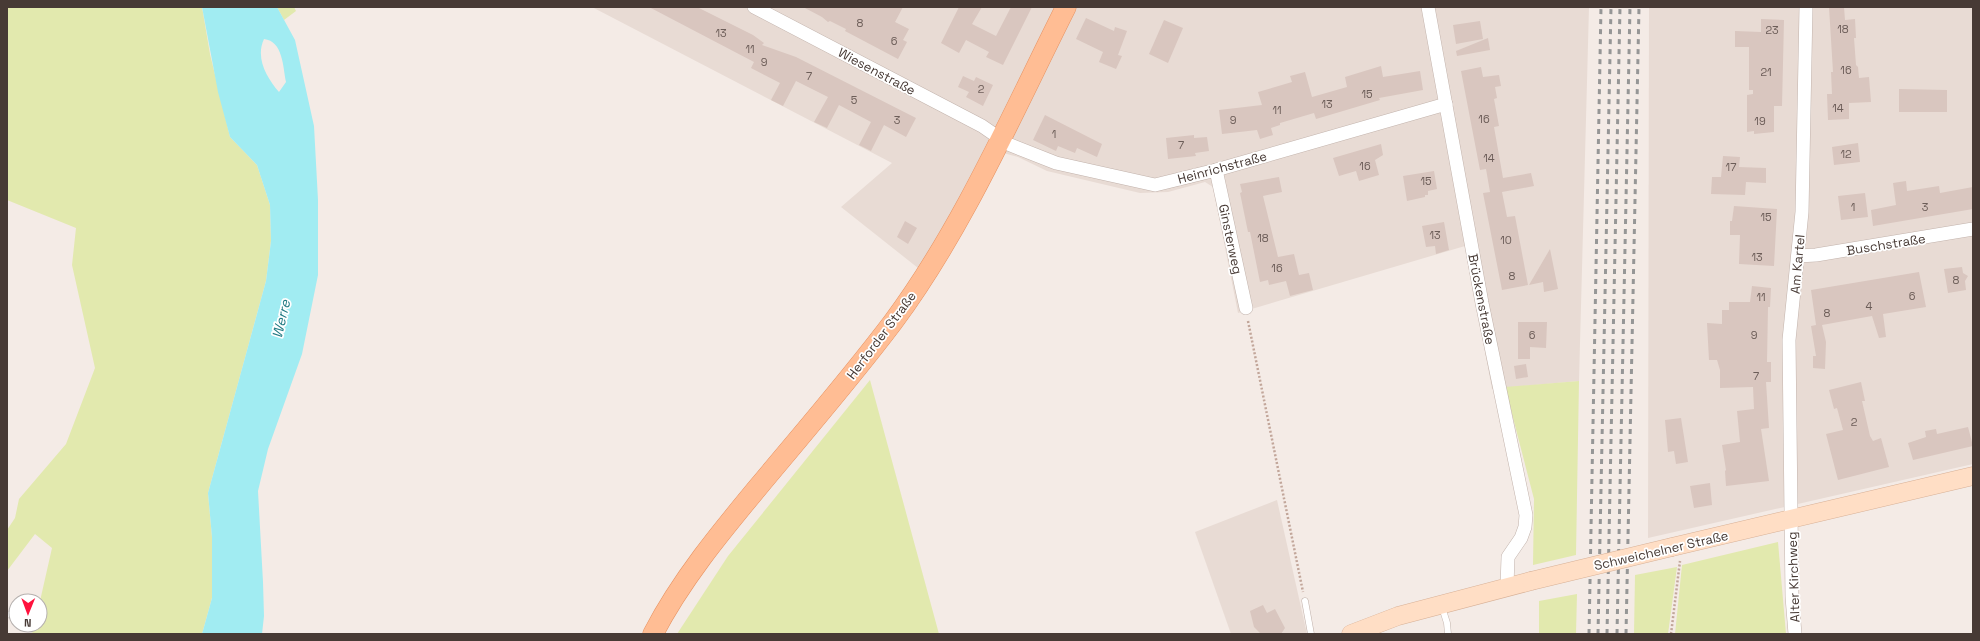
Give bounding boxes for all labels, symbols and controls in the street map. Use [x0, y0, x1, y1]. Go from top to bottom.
house number: 8 [857, 16, 864, 30]
house number: 18 [1837, 22, 1849, 36]
house number: 23 [1765, 23, 1779, 37]
house number: 13 [715, 26, 727, 40]
house number: 6 [891, 34, 898, 48]
house number: 11 [745, 42, 755, 56]
street label: Wiesenstraße [835, 44, 918, 99]
house number: 9 [761, 55, 768, 69]
house number: 16 [1840, 63, 1852, 77]
house number: 21 [1760, 65, 1772, 79]
house number: 7 [806, 69, 812, 83]
house number: 2 [978, 82, 985, 96]
house number: 15 [1361, 87, 1373, 101]
house number: 5 [851, 93, 858, 107]
house number: 13 [1321, 97, 1333, 111]
house number: 14 [1832, 101, 1844, 115]
house number: 11 [1272, 103, 1282, 117]
house number: 16 [1478, 112, 1490, 126]
house number: 3 [894, 113, 901, 127]
house number: 9 [1230, 113, 1237, 127]
house number: 19 [1754, 114, 1766, 128]
house number: 1 [1052, 127, 1056, 141]
house number: 7 [1178, 138, 1184, 152]
street label: Heinrichstraße [1176, 147, 1269, 188]
house number: 12 [1840, 147, 1852, 161]
house number: 14 [1483, 151, 1495, 165]
house number: 16 [1359, 159, 1371, 173]
house number: 17 [1726, 160, 1736, 174]
house number: 15 [1420, 174, 1432, 188]
house number: 1 [1851, 200, 1855, 214]
house number: 3 [1922, 200, 1929, 214]
street label: Ginsterweg [1215, 203, 1246, 276]
house number: 15 [1760, 210, 1772, 224]
house number: 13 [1429, 228, 1441, 242]
street label: Buschstraße [1845, 230, 1927, 259]
house number: 18 [1257, 231, 1269, 245]
house number: 10 [1500, 233, 1512, 247]
street label: Am Kartel [1786, 234, 1809, 294]
house number: 13 [1751, 250, 1763, 264]
street label: Brückenstraße [1464, 252, 1499, 346]
house number: 16 [1271, 261, 1283, 275]
house number: 8 [1509, 269, 1516, 283]
house number: 8 [1953, 273, 1960, 287]
street label: Herforder Straße [843, 288, 920, 383]
house number: 6 [1909, 289, 1916, 303]
house number: 11 [1756, 290, 1766, 304]
water label: Werre [268, 297, 294, 340]
house number: 4 [1866, 299, 1873, 313]
house number: 8 [1824, 306, 1831, 320]
house number: 6 [1529, 328, 1536, 342]
house number: 9 [1751, 328, 1758, 342]
house number: 7 [1753, 369, 1759, 383]
house number: 2 [1851, 415, 1858, 429]
street label: Schweichelner Straße [1592, 527, 1730, 574]
street label: Alter Kirchweg [1783, 531, 1804, 623]
north arrow [8, 593, 48, 633]
text: N [24, 616, 32, 630]

